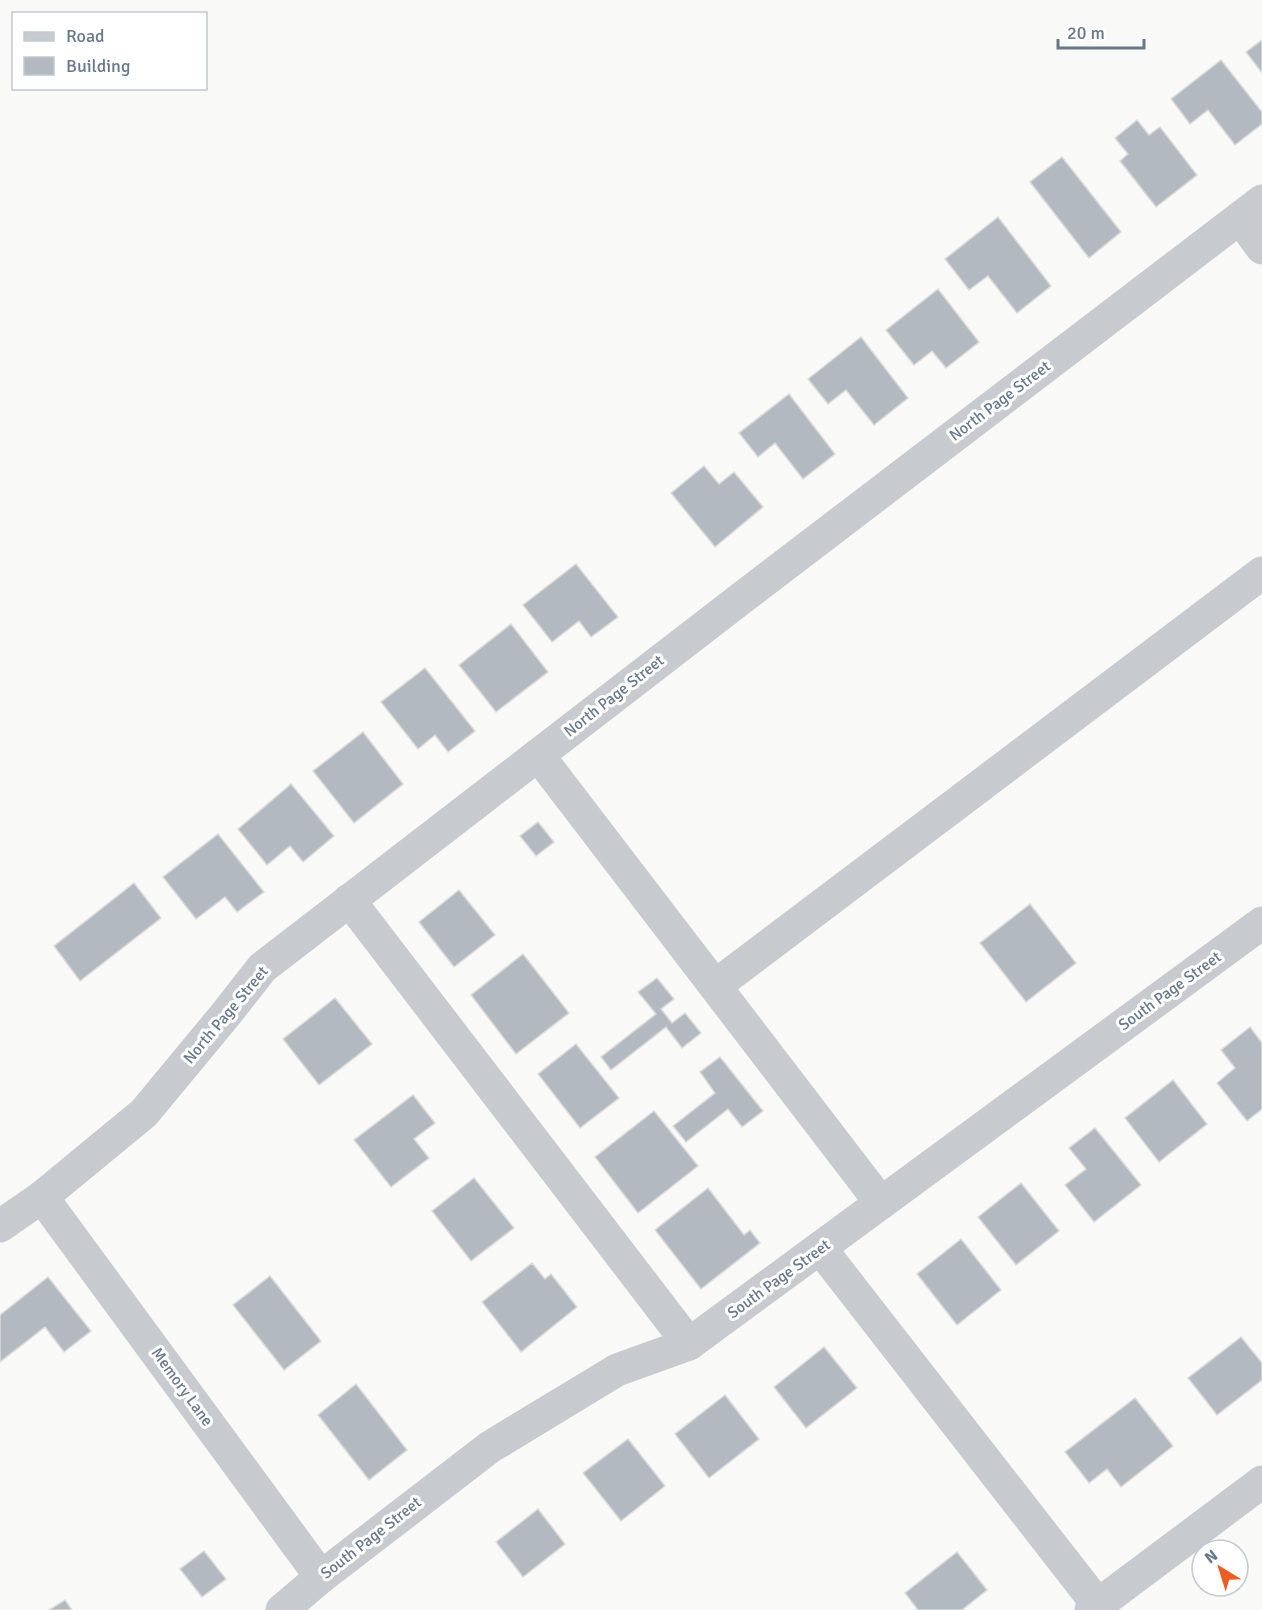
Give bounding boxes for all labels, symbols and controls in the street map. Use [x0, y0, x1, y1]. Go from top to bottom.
legend [12, 12, 207, 90]
scale bar [1058, 12, 1144, 50]
text: 20 m [1067, 22, 1105, 44]
text: Road [66, 25, 105, 47]
text: Building [66, 55, 130, 77]
street label: North Page Street [945, 356, 1055, 446]
street label: North Page Street [560, 650, 668, 741]
street label: South Page Street [1115, 947, 1226, 1035]
street label: North Page Street [179, 962, 273, 1068]
street label: South Page Street [724, 1235, 835, 1323]
street label: Memory Lane [147, 1344, 217, 1430]
street label: South Page Street [317, 1492, 426, 1584]
north arrow [1190, 1538, 1250, 1598]
text: N [1201, 1546, 1222, 1568]

